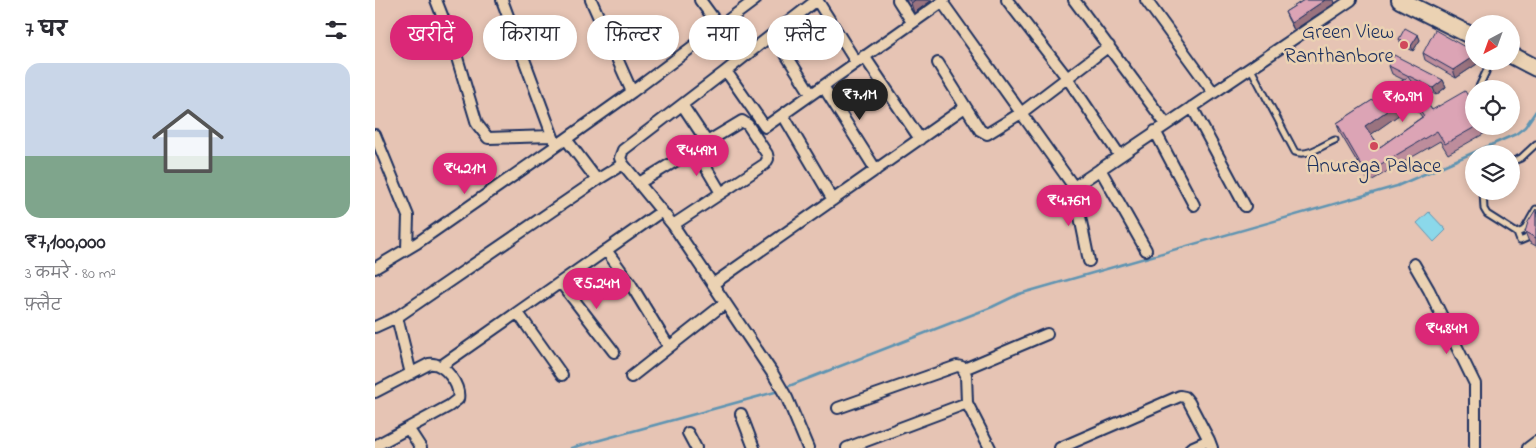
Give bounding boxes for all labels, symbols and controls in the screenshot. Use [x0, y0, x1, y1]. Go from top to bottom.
chip: खरीदें [390, 15, 473, 60]
chip: किराया [483, 15, 577, 60]
chip: फ़िल्टर [587, 15, 679, 60]
chip: नया [689, 15, 757, 60]
chip: फ़्लैट [767, 15, 844, 60]
north arrow [1465, 15, 1520, 70]
map controls [1465, 15, 1520, 200]
text: 7 घर [25, 16, 67, 46]
icon: filters [322, 16, 350, 44]
place label: Green View Ranthanbore [1284, 18, 1395, 72]
marker: Green View Ranthanbore [1398, 39, 1410, 51]
pin: ₹7.1M [825, 78, 895, 121]
pin: ₹10.9M [1362, 80, 1444, 123]
button: locate [1465, 80, 1520, 135]
text: ₹7.1M [843, 83, 877, 107]
text: ₹10.9M [1383, 85, 1423, 109]
icon: home [143, 96, 233, 186]
pin: ₹4.49M [656, 134, 738, 177]
text: ₹4.49M [677, 139, 717, 163]
marker: Anuraga Palace [1368, 140, 1380, 152]
button: layers [1465, 145, 1520, 200]
pin: ₹4.21M [424, 152, 506, 195]
place label: Anuraga Palace [1307, 152, 1442, 184]
text: ₹4.21M [444, 157, 486, 181]
pin: ₹4.76M [1028, 184, 1110, 227]
text: ₹4.76M [1048, 189, 1090, 213]
text: ₹7,100,000 [25, 228, 106, 258]
text: 3 कमरे · 80 m² [25, 262, 116, 286]
pin: ₹5.24M [556, 268, 638, 310]
text: ₹5.24M [574, 272, 620, 296]
text: फ़्लैट [25, 294, 61, 318]
pin: ₹4.84M [1406, 312, 1488, 355]
text: ₹4.84M [1426, 317, 1468, 341]

